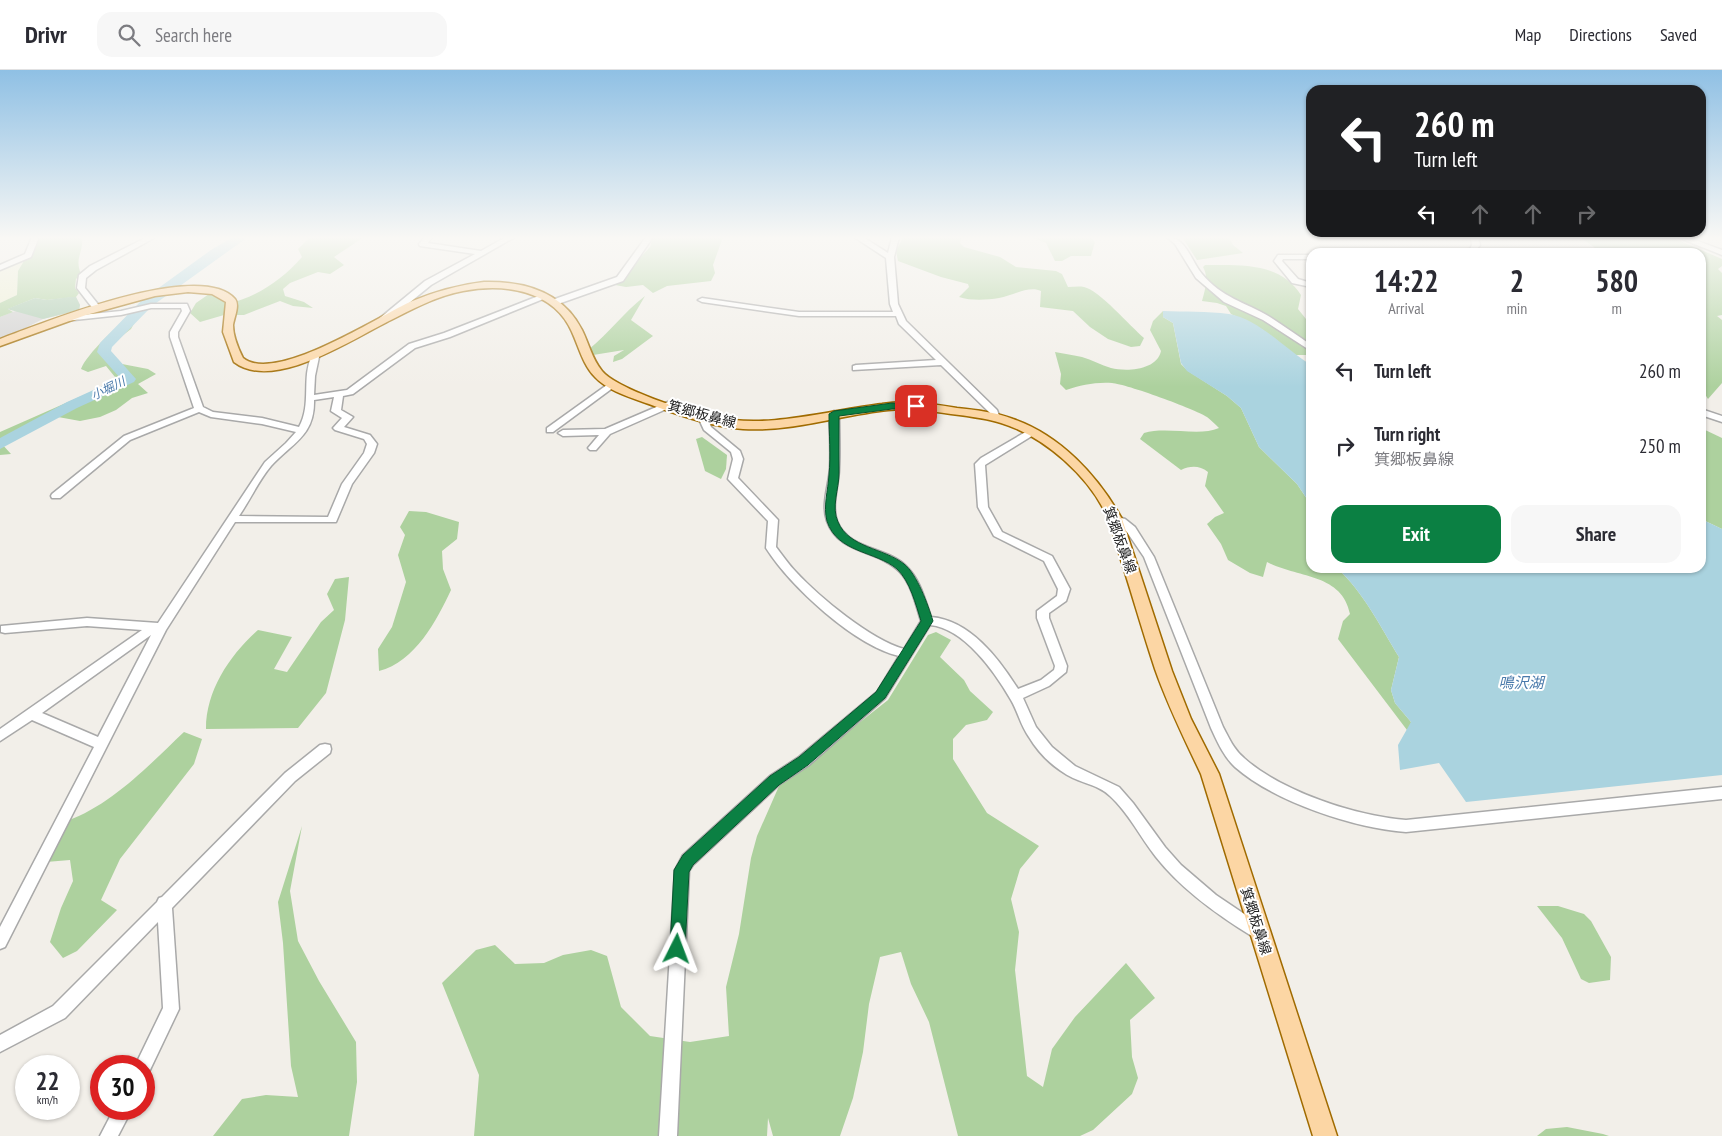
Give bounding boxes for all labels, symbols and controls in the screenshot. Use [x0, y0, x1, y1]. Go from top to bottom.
search box [97, 12, 447, 57]
text: Drivr [25, 19, 67, 50]
icon: search [115, 21, 143, 49]
text: Search here [155, 23, 232, 47]
text: Map [1515, 23, 1541, 46]
text: Directions [1569, 23, 1632, 46]
text: Saved [1660, 23, 1697, 46]
text: 260 m [1414, 101, 1495, 147]
icon: left [1331, 105, 1396, 170]
text: Turn left [1414, 145, 1478, 173]
icon: left [1413, 200, 1441, 228]
icon: ahead [1466, 200, 1494, 228]
icon: ahead [1519, 200, 1547, 228]
icon: right [1572, 200, 1600, 228]
text: 14:22 [1374, 261, 1439, 300]
text: 2 [1510, 261, 1524, 300]
text: 580 [1595, 261, 1638, 300]
text: Arrival [1388, 298, 1424, 318]
text: min [1506, 298, 1527, 318]
text: m [1611, 298, 1622, 318]
icon: left [1331, 357, 1359, 385]
text: Turn left [1374, 359, 1431, 383]
text: 260 m [1639, 359, 1681, 383]
water label: 小堀川 [89, 372, 129, 403]
pin [895, 385, 937, 427]
icon: arrive [902, 392, 930, 420]
street label: 箕郷板鼻線 [666, 396, 738, 432]
text: Turn right [1374, 422, 1440, 446]
icon: right [1331, 432, 1359, 460]
text: 250 m [1639, 434, 1681, 458]
text: 箕郷板鼻線 [1374, 449, 1454, 469]
street label: 箕郷板鼻線 [1100, 504, 1140, 576]
button: Exit [1331, 505, 1501, 563]
button: Share [1511, 505, 1681, 563]
water label: 鳴沢湖 [1498, 673, 1545, 692]
street label: 箕郷板鼻線 [1237, 885, 1275, 957]
position arrow [650, 922, 702, 974]
speed limit sign: 30 [90, 1055, 155, 1120]
text: 22 [36, 1065, 59, 1097]
text: km/h [37, 1092, 58, 1107]

